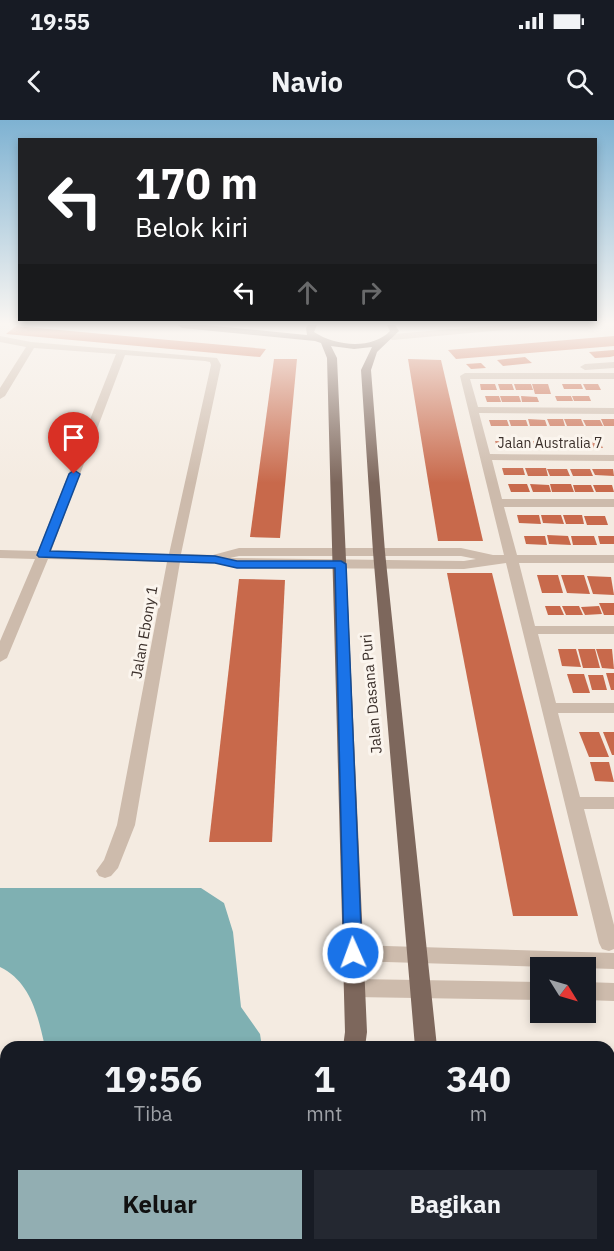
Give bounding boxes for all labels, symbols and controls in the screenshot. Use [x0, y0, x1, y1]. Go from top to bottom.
text: 19:55 [30, 7, 90, 36]
text: Navio [271, 64, 343, 99]
icon: back [18, 65, 51, 98]
icon: search [563, 65, 596, 98]
text: 170 m [135, 156, 258, 211]
icon: left [36, 162, 114, 240]
text: Belok kiri [135, 209, 248, 244]
icon: left [228, 276, 261, 309]
icon: ahead [291, 276, 324, 309]
icon: right [354, 276, 387, 309]
pin [48, 412, 99, 474]
icon: arrive [57, 421, 90, 454]
street label: Jalan Australia 7 [498, 434, 602, 452]
street label: Jalan Ebony 1 [126, 584, 162, 680]
street label: Jalan Dasana Puri [356, 633, 386, 755]
position arrow [321, 921, 385, 985]
north arrow [530, 957, 596, 1023]
map controls [530, 957, 596, 1023]
text: 19:56 [104, 1055, 202, 1102]
text: 1 [313, 1055, 335, 1102]
text: 340 [446, 1055, 511, 1102]
text: Tiba [134, 1100, 173, 1127]
text: mnt [306, 1100, 342, 1127]
text: m [470, 1100, 487, 1127]
button: Keluar [18, 1170, 302, 1239]
button: Bagikan [314, 1170, 597, 1239]

